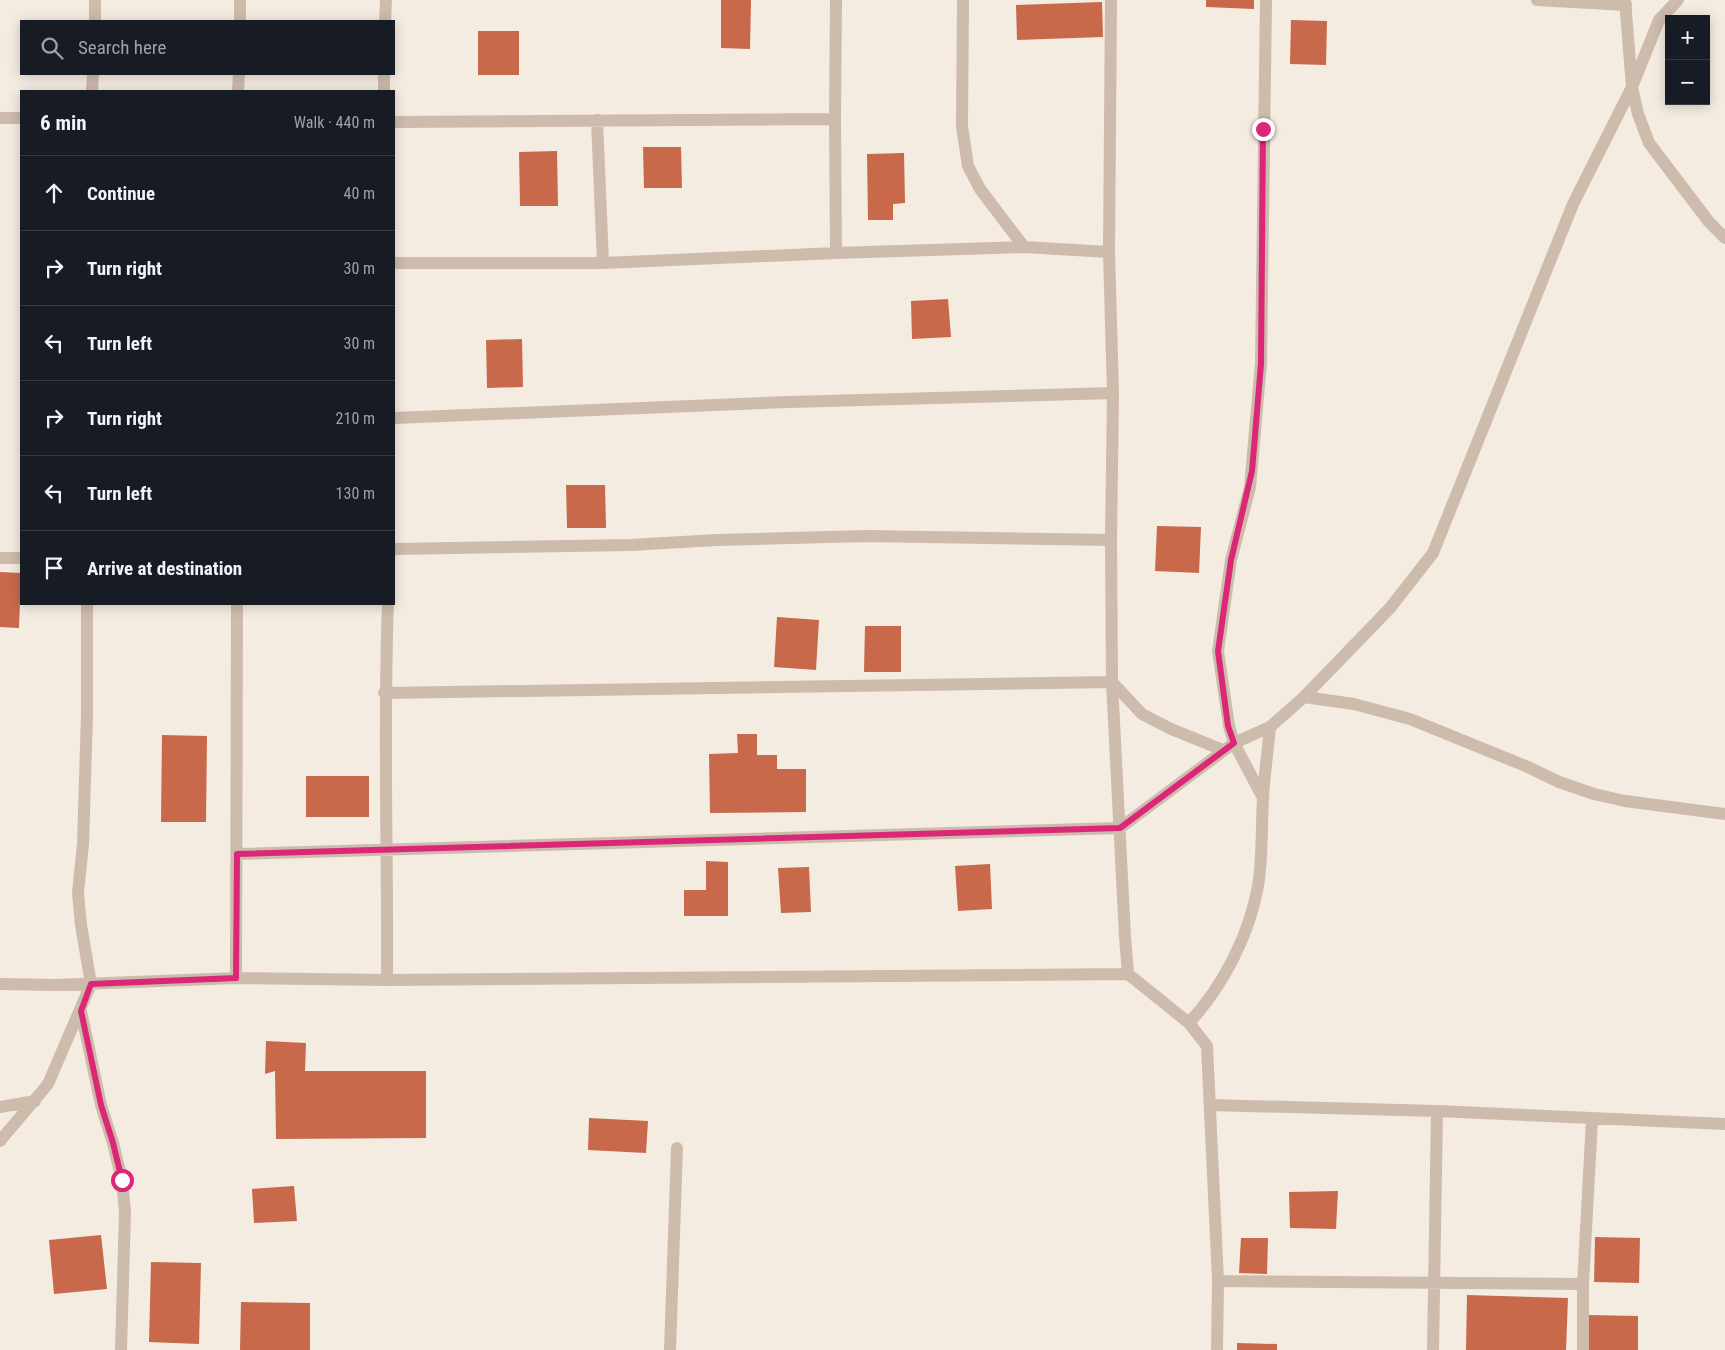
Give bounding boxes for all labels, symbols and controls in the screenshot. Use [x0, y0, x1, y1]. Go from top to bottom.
map controls [1665, 15, 1710, 105]
button: + [1665, 15, 1710, 60]
search box [20, 20, 395, 75]
icon: search [38, 34, 66, 62]
text: Search here [78, 36, 166, 59]
button: − [1665, 60, 1710, 105]
text: 6 min [40, 111, 87, 135]
text: Walk · 440 m [294, 113, 375, 132]
route end [1252, 118, 1275, 141]
icon: ahead [40, 179, 68, 207]
text: Continue [87, 182, 155, 205]
text: 40 m [343, 184, 375, 203]
icon: right [40, 254, 68, 282]
text: Turn right [87, 257, 162, 280]
text: 30 m [343, 259, 375, 278]
icon: left [40, 329, 68, 357]
text: Turn left [87, 332, 152, 355]
text: 30 m [343, 334, 375, 353]
icon: right [40, 404, 68, 432]
text: Turn right [87, 407, 162, 430]
text: 210 m [336, 409, 375, 428]
icon: left [40, 479, 68, 507]
text: Turn left [87, 482, 152, 505]
text: 130 m [336, 484, 375, 503]
icon: arrive [40, 554, 68, 582]
text: Arrive at destination [87, 557, 242, 580]
route start [111, 1169, 134, 1192]

